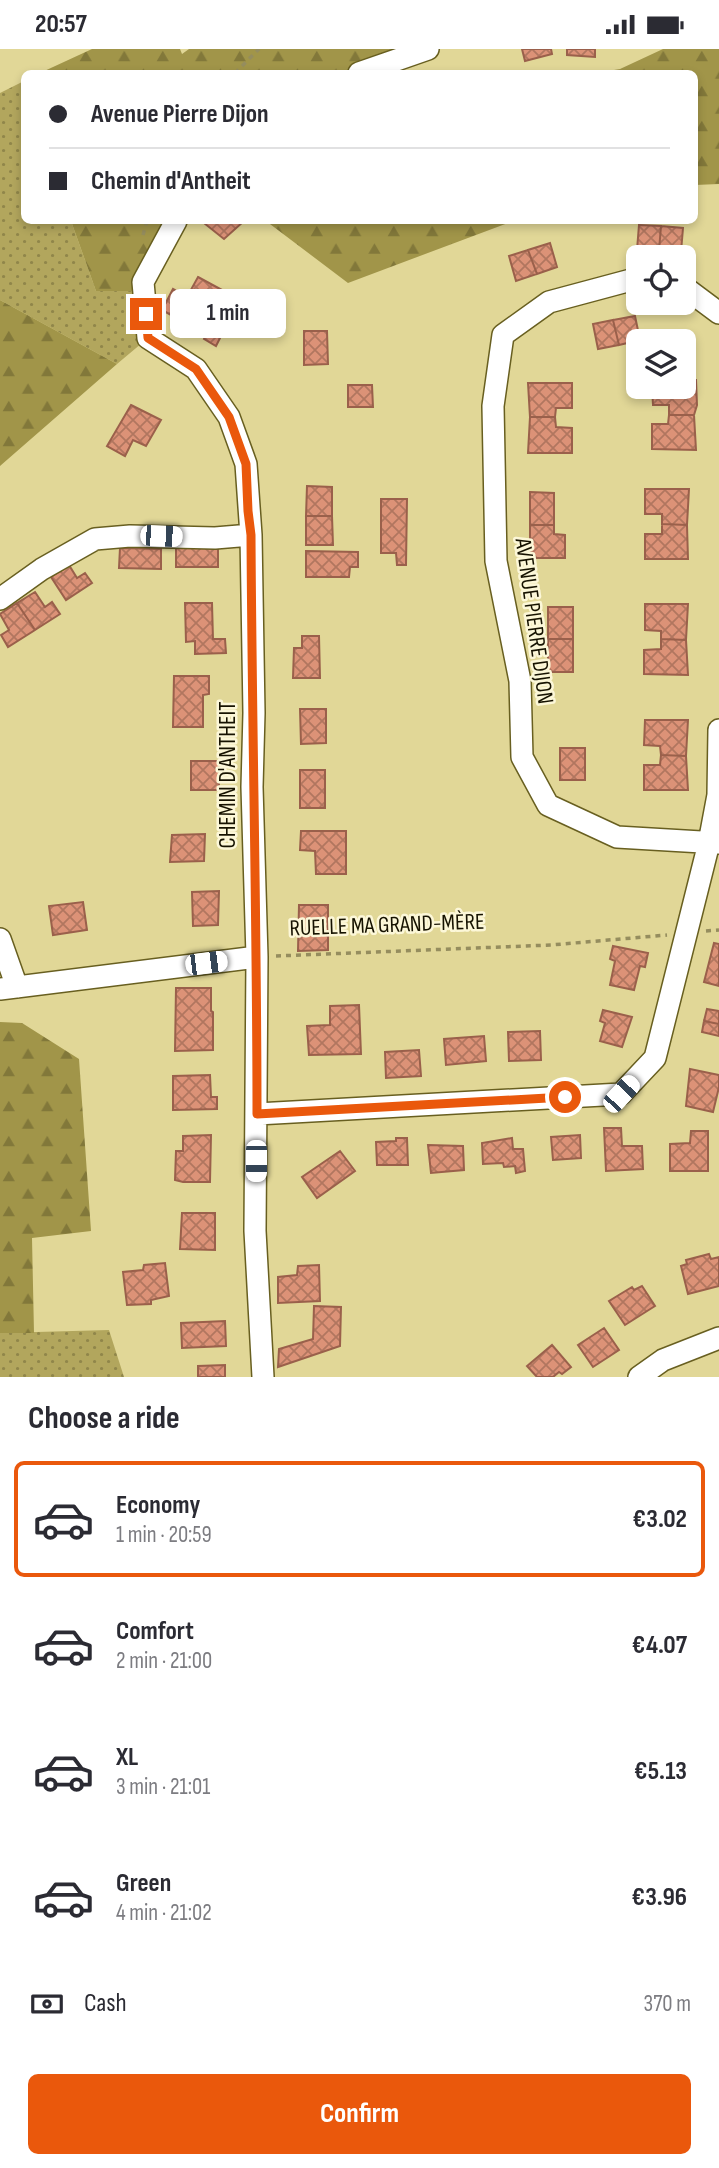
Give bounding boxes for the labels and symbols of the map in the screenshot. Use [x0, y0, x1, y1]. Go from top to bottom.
callout: 1 min [170, 289, 286, 339]
route end [130, 298, 162, 330]
car [140, 525, 183, 547]
street label: AVENUE PIERRE DIJON [508, 535, 559, 706]
street label: CHEMIN D'ANTHEIT [214, 702, 242, 849]
street label: RUELLE MA GRAND-MÈRE [289, 908, 485, 942]
car [184, 950, 229, 976]
car [599, 1071, 644, 1117]
route start [549, 1081, 581, 1113]
car [246, 1140, 267, 1182]

